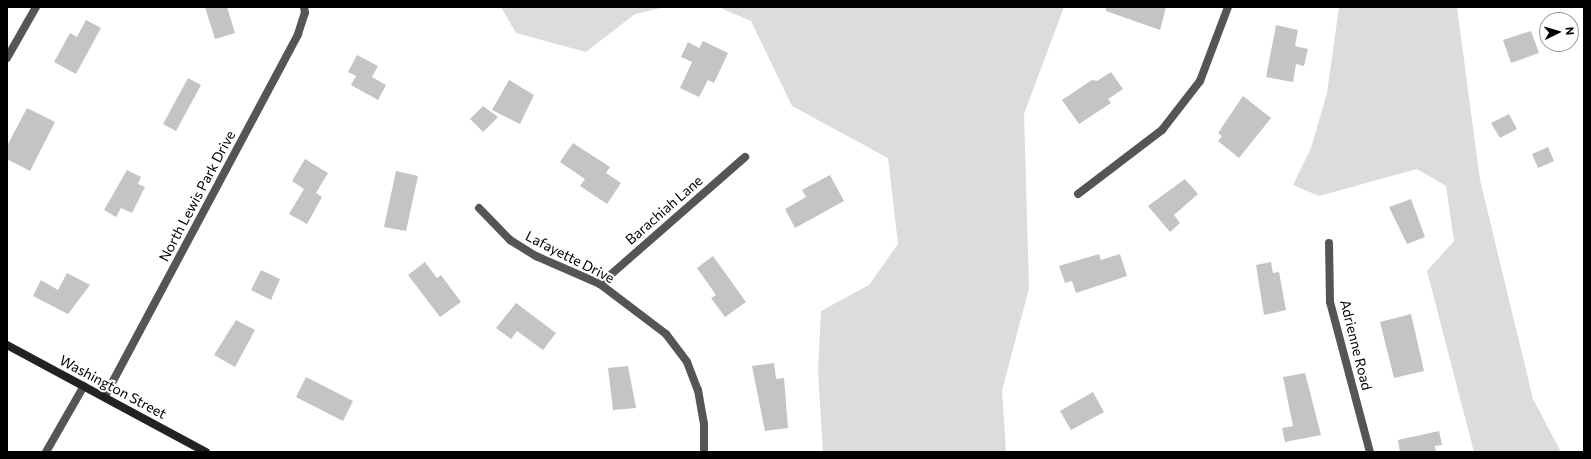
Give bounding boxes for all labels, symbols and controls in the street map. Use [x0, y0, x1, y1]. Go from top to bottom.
north arrow [1539, 12, 1579, 52]
text: N [1564, 26, 1577, 36]
street label: North Lewis Park Drive [155, 128, 239, 264]
street label: Barachiah Lane [622, 172, 706, 248]
street label: Lafayette Drive [523, 227, 617, 287]
street label: Adrienne Road [1337, 298, 1375, 392]
street label: Washington Street [57, 352, 169, 422]

